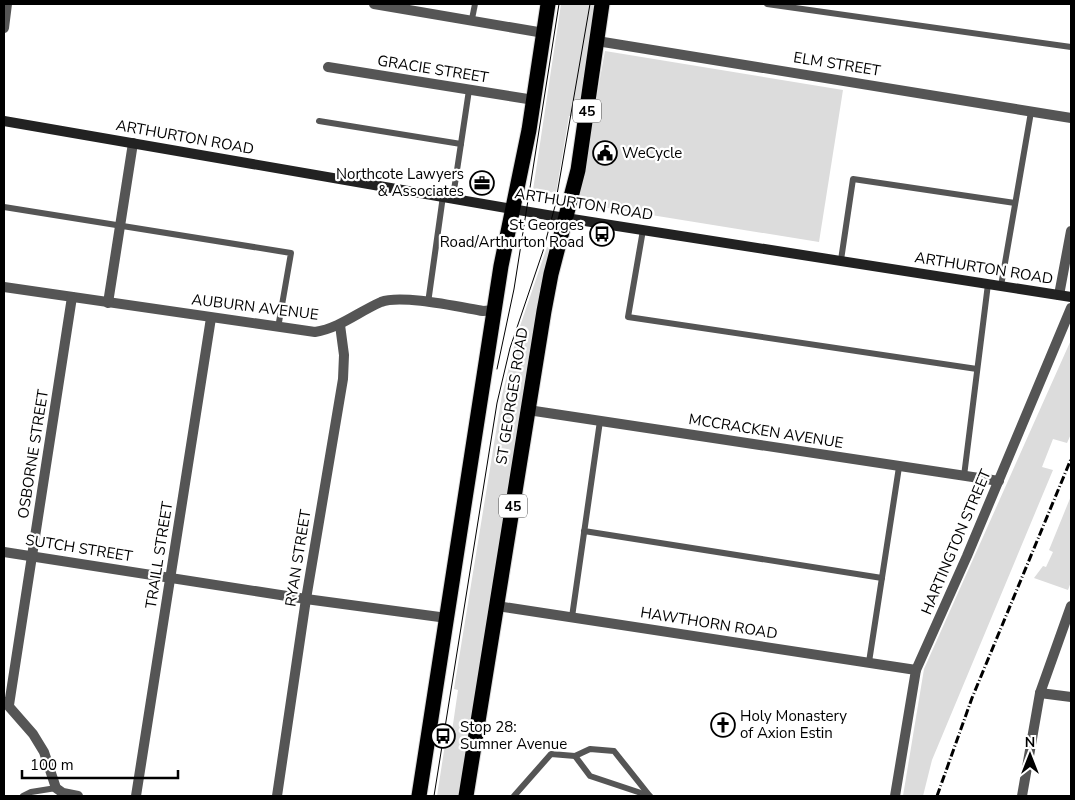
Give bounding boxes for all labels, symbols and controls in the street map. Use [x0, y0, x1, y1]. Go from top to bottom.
street label: ELM STREET [792, 47, 882, 81]
street label: GRACIE STREET [376, 50, 490, 88]
road number: 45 [573, 100, 601, 122]
street label: ARTHURTON ROAD [114, 115, 256, 159]
public building icon: WeCycle [592, 140, 618, 166]
place label: WeCycle [622, 143, 682, 163]
place label: Northcote Lawyers & Associates [336, 164, 464, 201]
office icon: Northcote Lawyers & Associates [469, 170, 495, 196]
street label: ARTHURTON ROAD [513, 183, 655, 225]
place label: St Georges Road/Arthurton Road [440, 215, 584, 252]
bus stop icon: St Georges Road/Arthurton Road [589, 221, 615, 247]
street label: ARTHURTON ROAD [913, 247, 1055, 289]
street label: AUBURN AVENUE [190, 289, 320, 325]
street label: ST GEORGES ROAD [491, 326, 533, 466]
street label: OSBORNE STREET [13, 388, 53, 520]
street label: MCCRACKEN AVENUE [687, 409, 845, 453]
street label: HARTINGTON STREET [916, 466, 996, 618]
road number: 45 [499, 494, 527, 518]
street label: TRAILL STREET [141, 500, 177, 610]
street label: RYAN STREET [280, 508, 316, 608]
street label: SUTCH STREET [24, 530, 134, 566]
street label: HAWTHORN ROAD [639, 602, 779, 644]
place label: Holy Monastery of Axion Estin [740, 706, 847, 743]
church icon: Holy Monastery of Axion Estin [710, 712, 736, 738]
place label: Stop 28: Sumner Avenue [460, 717, 567, 754]
bus stop icon: Stop 28: Sumner Avenue [430, 723, 456, 749]
north arrow [1005, 730, 1055, 780]
text: N [1025, 733, 1035, 752]
scale bar [22, 748, 179, 780]
text: 100 m [30, 755, 74, 775]

